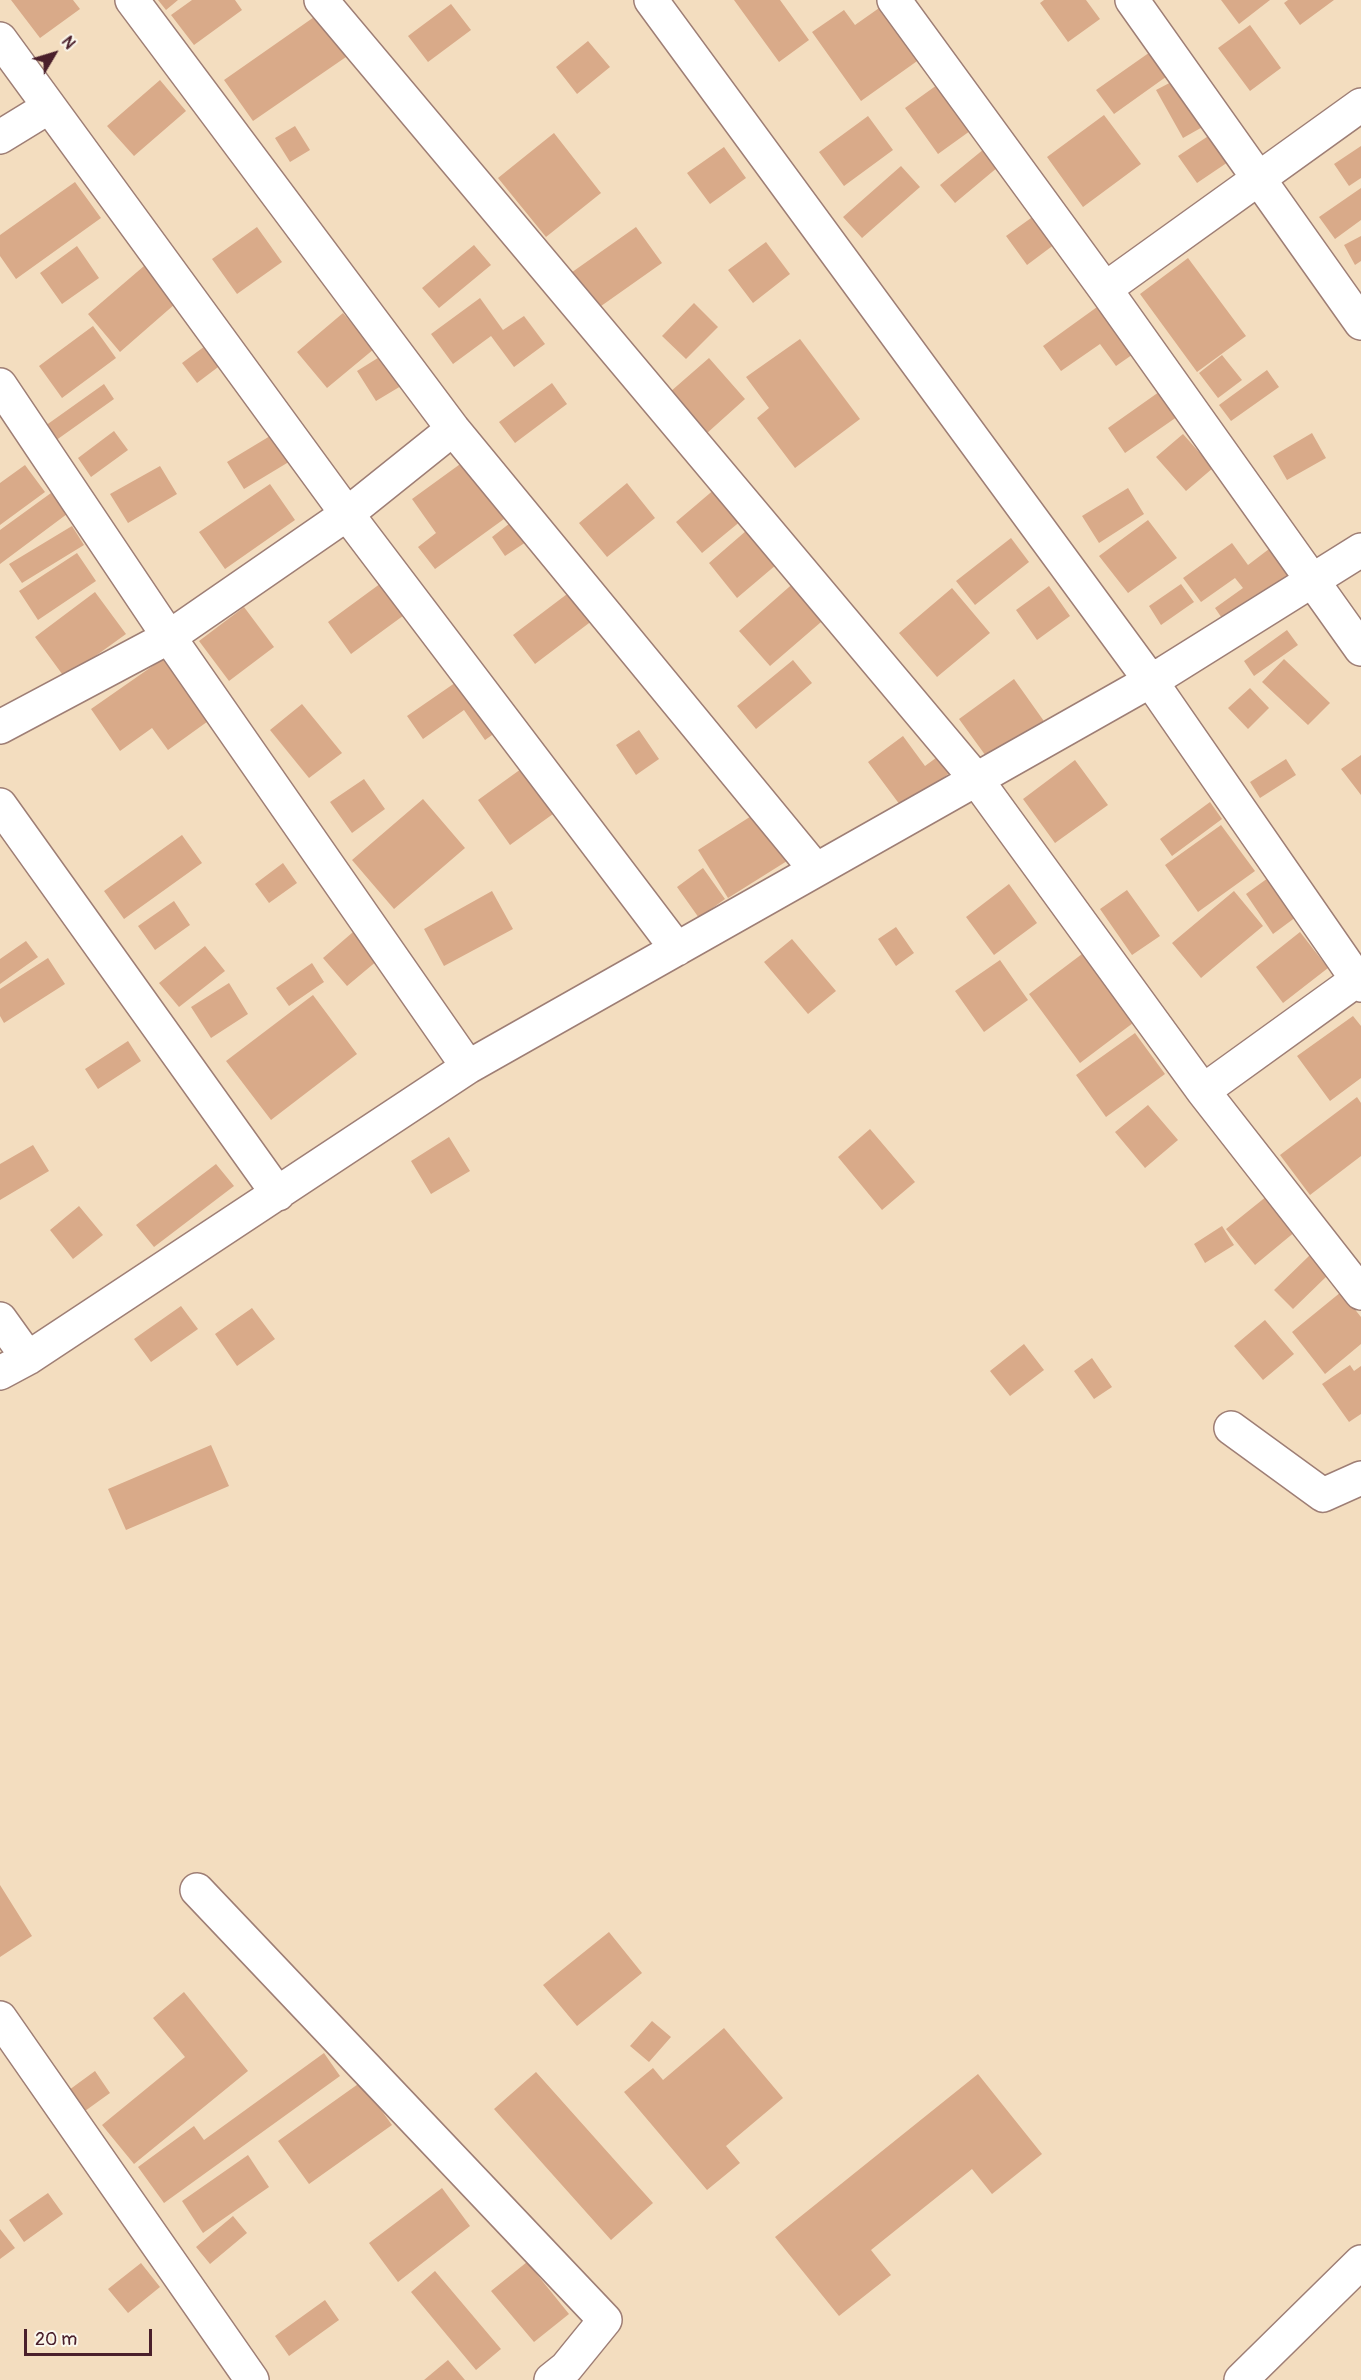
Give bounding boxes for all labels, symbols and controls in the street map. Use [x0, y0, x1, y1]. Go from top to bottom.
north arrow [24, 24, 84, 84]
text: N [57, 32, 79, 53]
scale bar [27, 2317, 154, 2355]
text: 20 m [35, 2328, 77, 2351]

